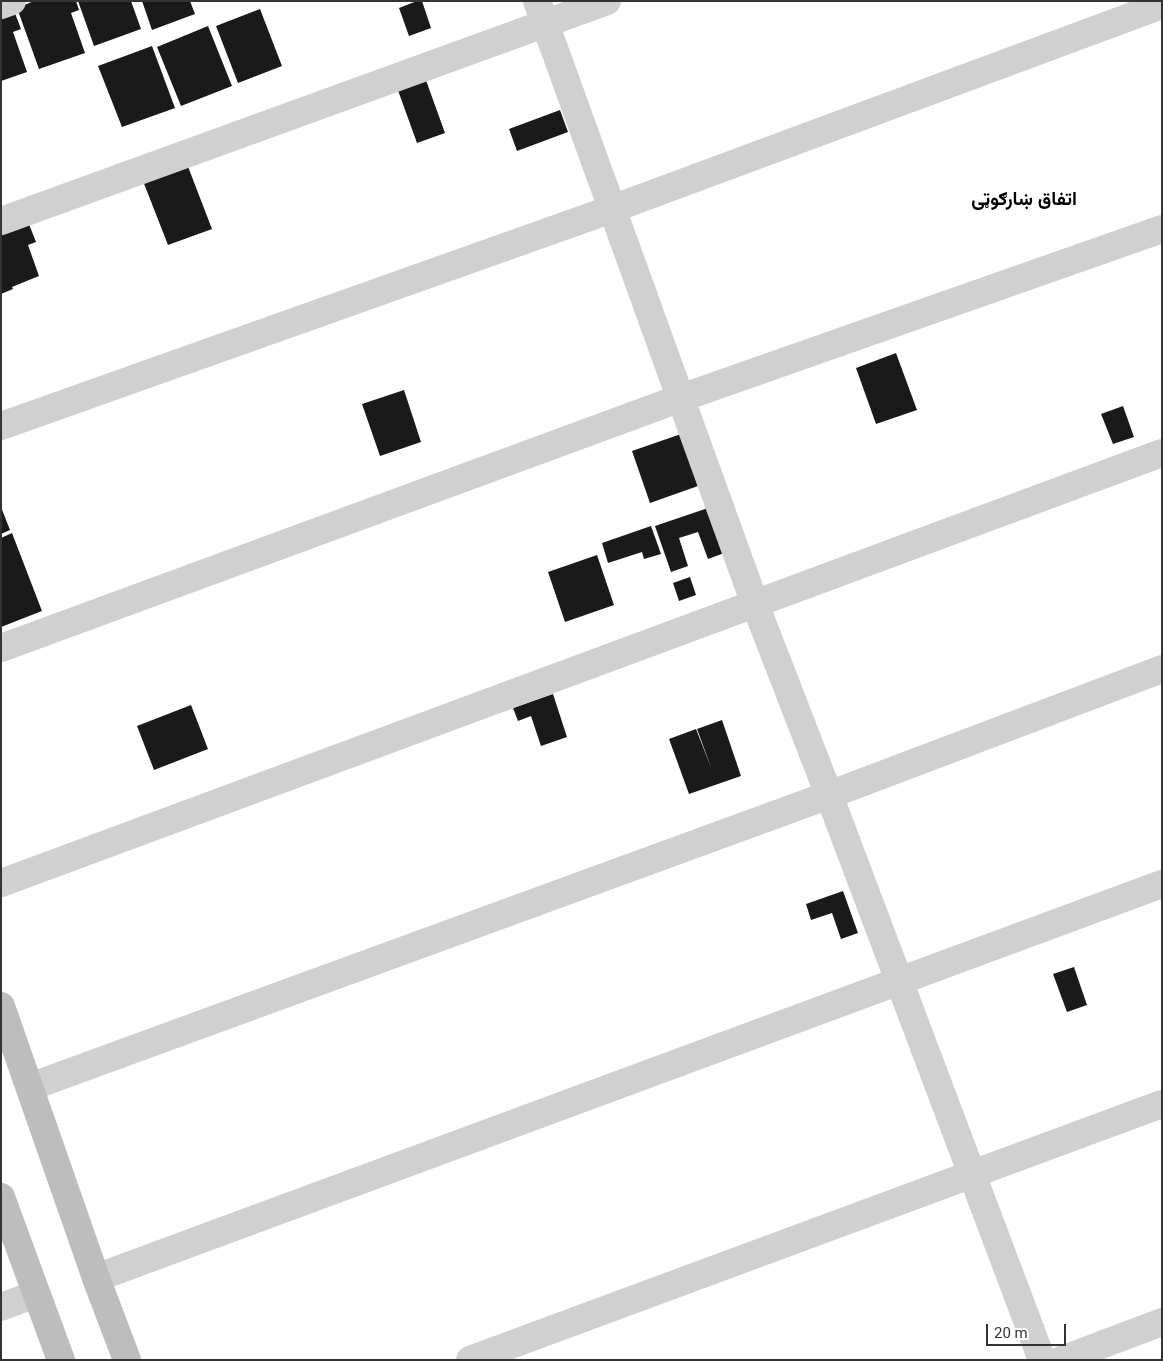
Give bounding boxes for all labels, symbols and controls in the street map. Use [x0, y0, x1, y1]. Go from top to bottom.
district label: اتفاق ښارګوټی [971, 189, 1077, 211]
scale bar [988, 1314, 1068, 1346]
text: 20 m [994, 1324, 1028, 1342]

